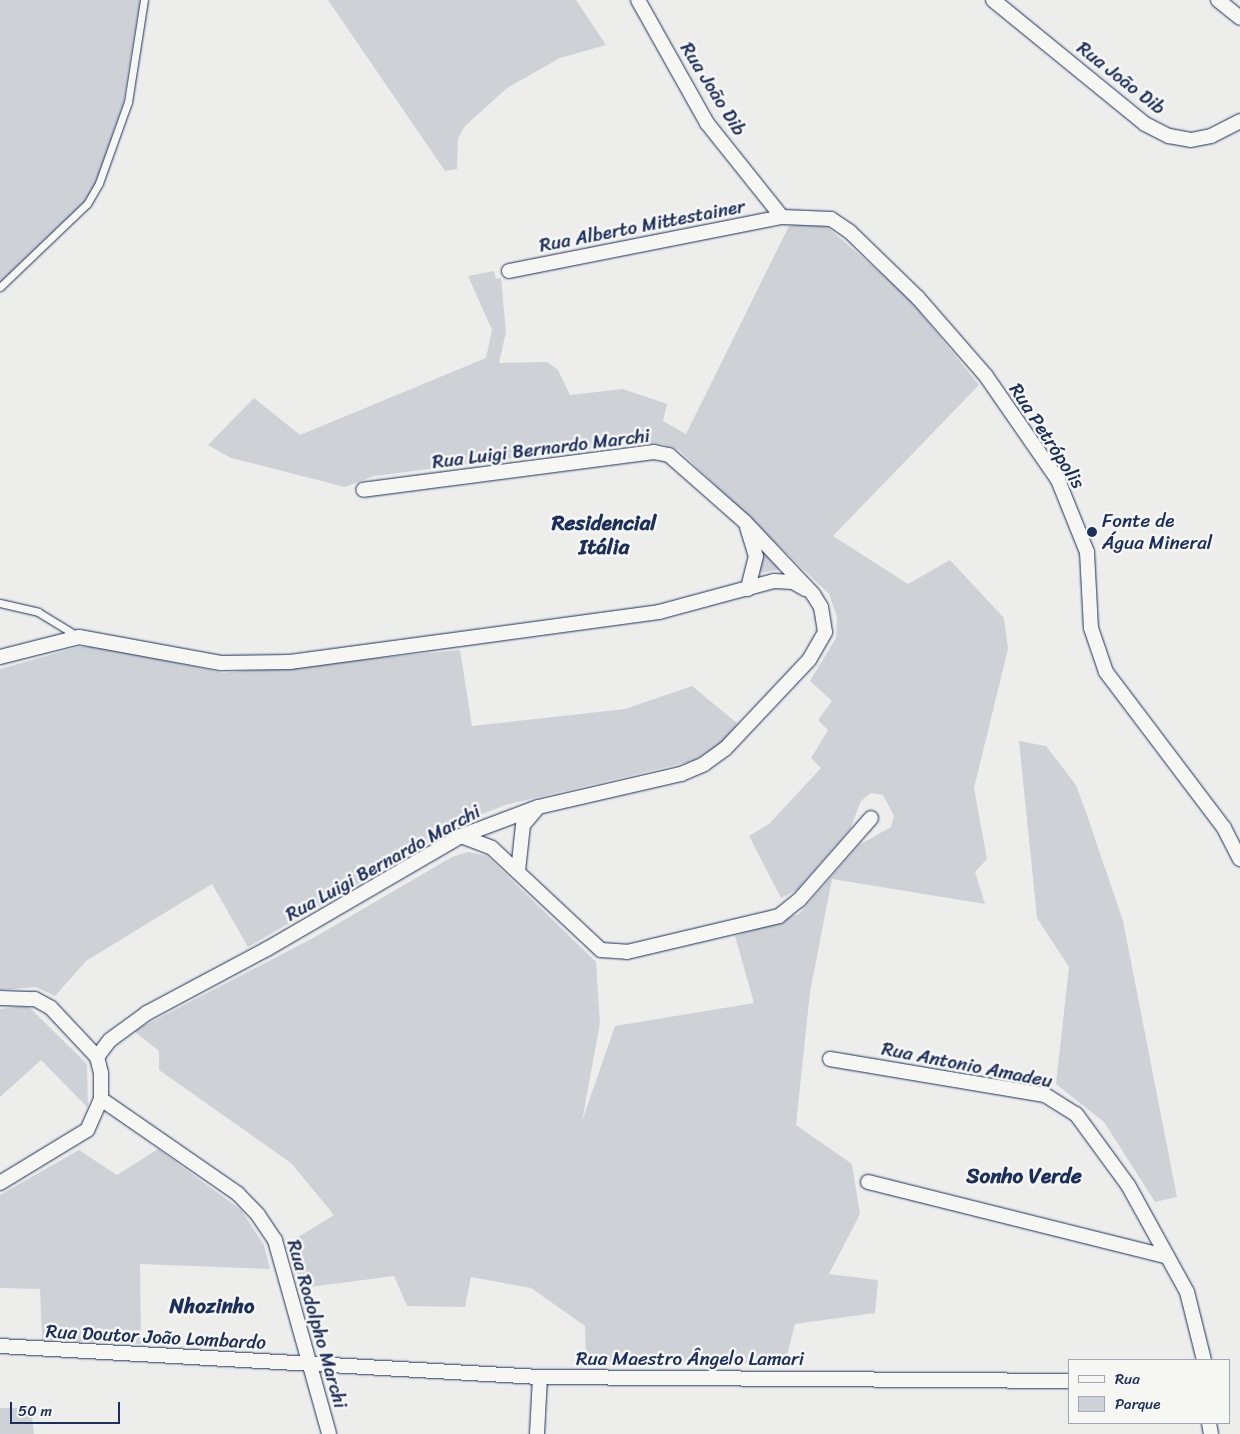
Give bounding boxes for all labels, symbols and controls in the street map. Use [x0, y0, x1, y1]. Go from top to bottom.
street label: Rua João Dib [1072, 36, 1170, 120]
street label: Rua João Dib [675, 38, 751, 140]
street label: Rua Alberto Mittestainer [536, 195, 748, 257]
street label: Rua Petrópolis [1004, 378, 1090, 494]
street label: Rua Luigi Bernardo Marchi [431, 424, 651, 474]
district label: Residencial Itália [552, 510, 656, 560]
place label: Fonte de Água Mineral [1102, 510, 1212, 554]
marker: Fonte de Água Mineral [1086, 526, 1098, 538]
street label: Rua Luigi Bernardo Marchi [282, 800, 484, 926]
street label: Rua Antonio Amadeu [880, 1037, 1054, 1093]
district label: Sonho Verde [967, 1163, 1081, 1189]
street label: Rua Rodolpho Marchi [282, 1237, 352, 1411]
district label: Nhozinho [170, 1293, 254, 1319]
street label: Rua Doutor João Lombardo [45, 1320, 267, 1354]
street label: Rua Maestro Ângelo Lamari [576, 1348, 804, 1370]
legend [1068, 1359, 1230, 1424]
text: Rua [1115, 1366, 1140, 1392]
text: Parque [1115, 1391, 1160, 1417]
scale bar [12, 1392, 122, 1424]
text: 50 m [18, 1398, 52, 1424]

